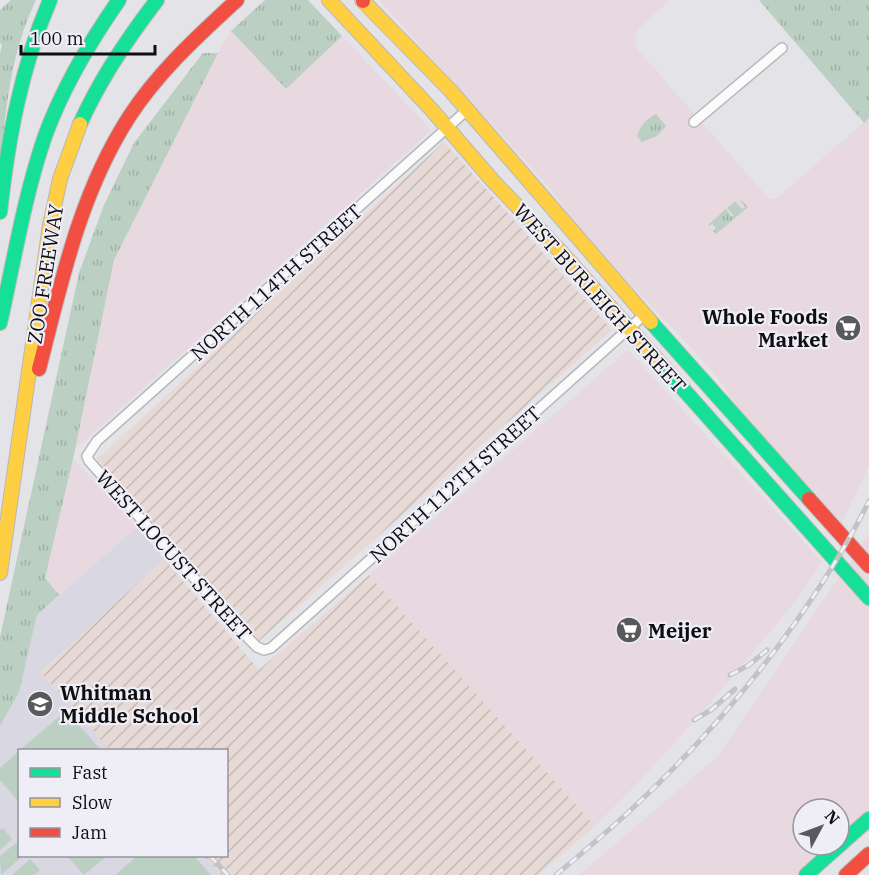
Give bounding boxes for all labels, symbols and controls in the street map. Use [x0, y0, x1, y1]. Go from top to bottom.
scale bar [21, 18, 154, 56]
text: 100 m [30, 27, 84, 50]
street label: NORTH 114TH STREET [184, 198, 368, 366]
street label: WEST BURLEIGH STREET [508, 198, 692, 398]
street label: ZOO FREEWAY [21, 202, 69, 346]
place label: Whole Foods Market [702, 303, 829, 353]
supermarket icon: Whole Foods Market [833, 313, 863, 343]
street label: NORTH 112TH STREET [363, 400, 547, 568]
street label: WEST LOCUST STREET [90, 464, 258, 646]
supermarket icon: Meijer [614, 615, 644, 645]
place label: Meijer [648, 617, 712, 644]
place label: Whitman Middle School [60, 679, 199, 729]
school or university icon: Whitman Middle School [25, 689, 55, 719]
legend [18, 749, 228, 857]
text: Fast [72, 761, 107, 784]
text: Slow [72, 791, 112, 814]
north arrow [791, 797, 851, 857]
text: N [821, 806, 844, 828]
text: Jam [72, 821, 107, 844]

